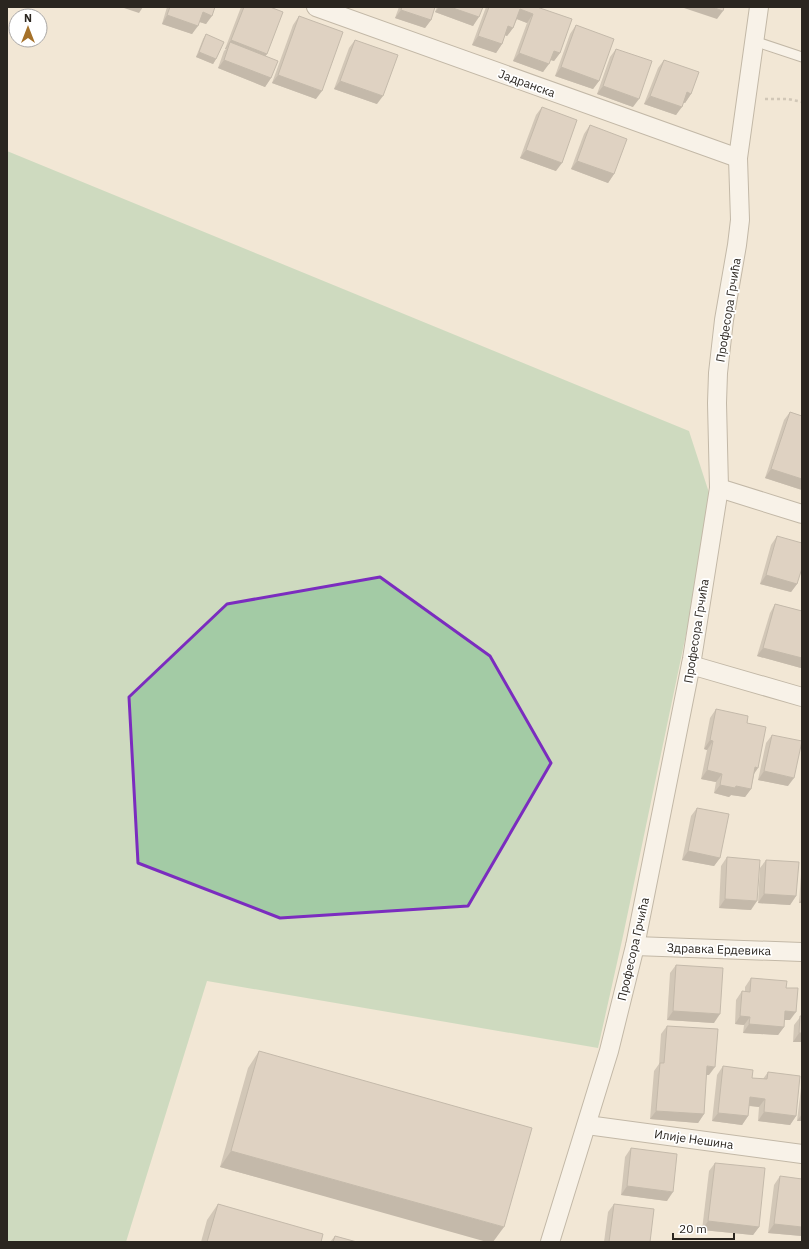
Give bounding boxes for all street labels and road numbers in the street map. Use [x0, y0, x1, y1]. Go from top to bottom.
street label: Јадранска [497, 66, 558, 100]
street label: Професора Грчића [712, 256, 744, 363]
street label: Професора Грчића [680, 577, 712, 684]
street label: Професора Грчића [614, 895, 652, 1002]
street label: Здравка Ердевика [667, 940, 772, 958]
street label: Илије Нешина [653, 1126, 735, 1152]

